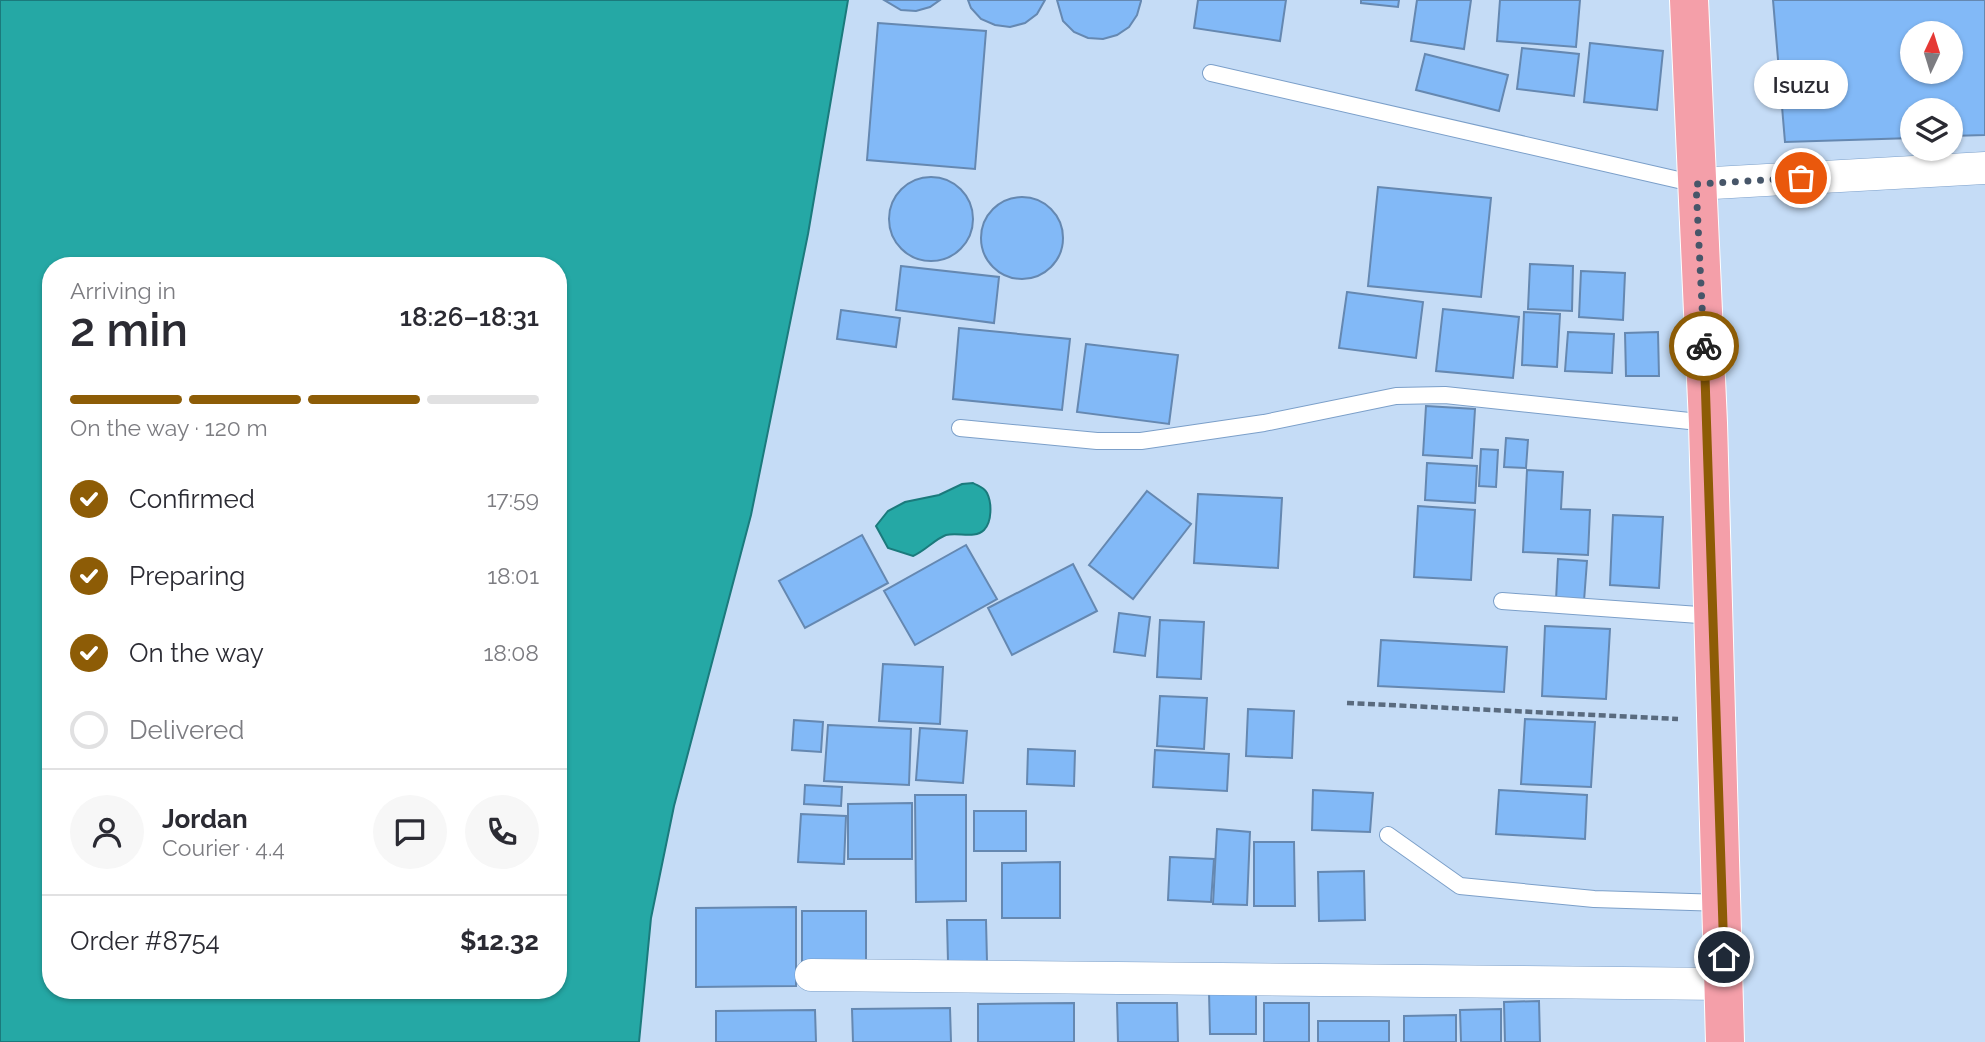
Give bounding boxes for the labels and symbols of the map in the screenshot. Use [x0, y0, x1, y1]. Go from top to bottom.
north arrow [1900, 21, 1964, 84]
callout: Isuzu [1754, 59, 1848, 108]
pin [1771, 148, 1831, 208]
courier [1669, 311, 1739, 381]
pin [1694, 927, 1754, 987]

